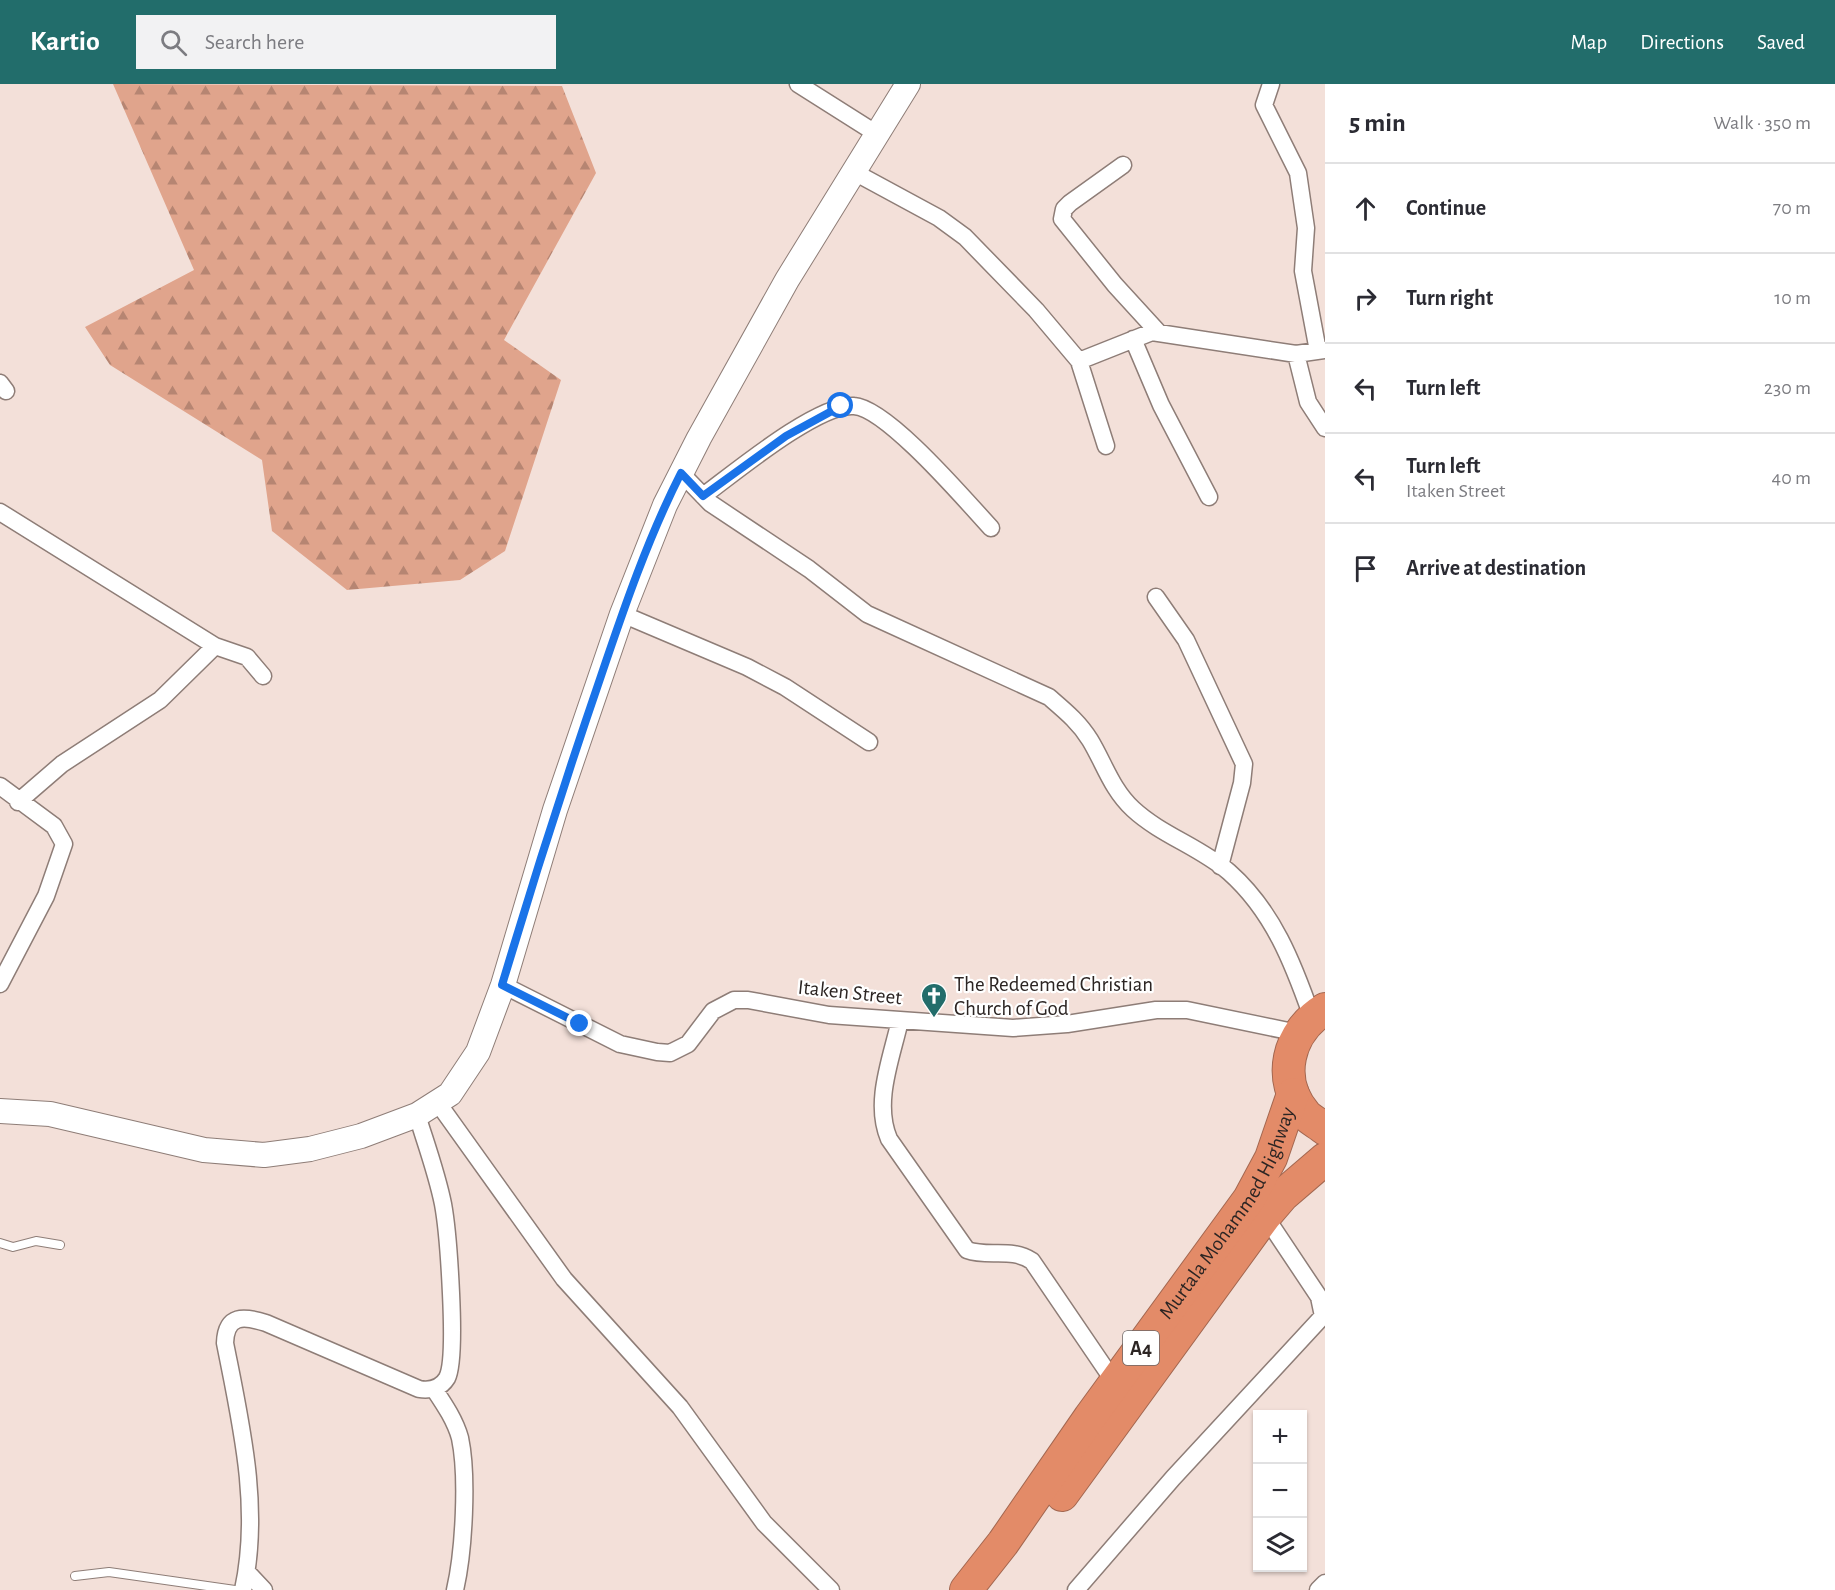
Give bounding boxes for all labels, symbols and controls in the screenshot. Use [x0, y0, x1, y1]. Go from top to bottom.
search box [136, 15, 556, 69]
icon: search [157, 26, 190, 59]
text: Kartio [30, 28, 100, 56]
text: Search here [205, 31, 304, 53]
text: Map [1571, 32, 1607, 53]
text: Directions [1640, 32, 1724, 53]
text: Saved [1757, 32, 1805, 53]
text: 5 min [1349, 110, 1406, 136]
text: Walk · 350 m [1713, 113, 1811, 133]
icon: ahead [1349, 192, 1382, 225]
text: Continue [1406, 197, 1486, 219]
text: 70 m [1773, 198, 1811, 218]
icon: right [1349, 282, 1382, 315]
text: Turn right [1406, 287, 1493, 309]
text: 10 m [1774, 288, 1811, 308]
icon: left [1349, 372, 1382, 405]
text: Turn left [1406, 377, 1480, 399]
text: 230 m [1764, 378, 1811, 398]
route start [827, 392, 853, 418]
text: Turn left [1406, 455, 1480, 477]
icon: left [1349, 462, 1382, 495]
text: 40 m [1772, 468, 1811, 488]
text: Itaken Street [1406, 481, 1506, 501]
icon: arrive [1349, 552, 1382, 585]
text: Arrive at destination [1406, 557, 1586, 579]
place label: The Redeemed Christian Church of God [954, 974, 1153, 1019]
street label: Itaken Street [797, 977, 903, 1008]
church icon: The Redeemed Christian Church of God [919, 981, 949, 1019]
route end [566, 1010, 592, 1036]
street label: Murtala Mohammed Highway [1155, 1104, 1299, 1323]
road number: A4 [1123, 1331, 1159, 1365]
map controls [1253, 1410, 1307, 1572]
button: + [1253, 1410, 1307, 1464]
button: − [1253, 1464, 1307, 1518]
button: layers [1253, 1518, 1307, 1572]

